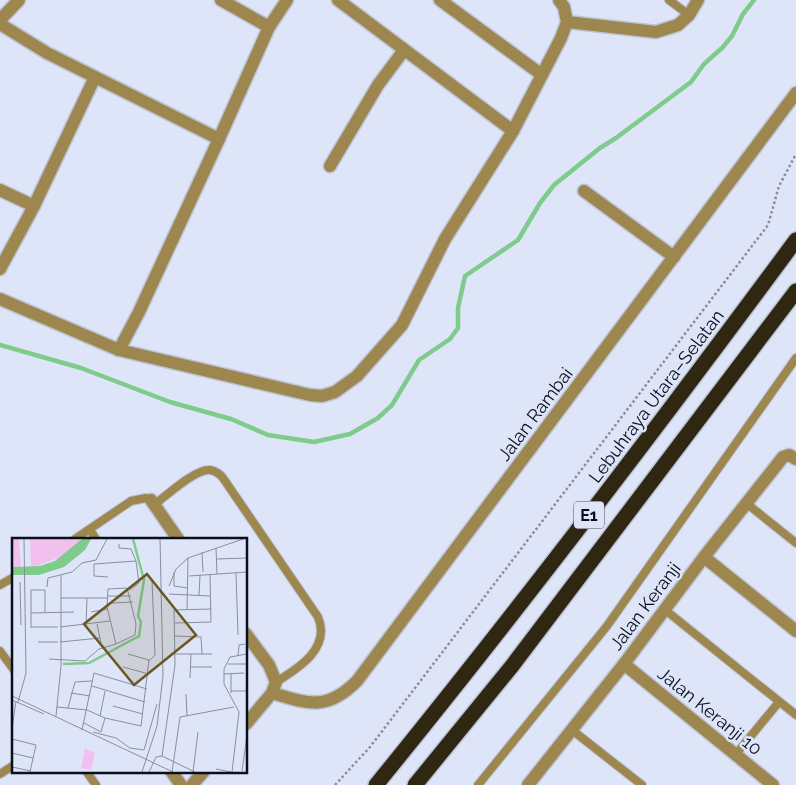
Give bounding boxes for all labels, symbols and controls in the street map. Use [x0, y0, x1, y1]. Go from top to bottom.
street label: Lebuhraya Utara–Selatan [584, 305, 728, 487]
street label: Jalan Rambai [493, 363, 577, 465]
road number: E1 [574, 502, 604, 528]
inset map [12, 538, 248, 772]
street label: Jalan Keranji [605, 558, 685, 654]
street label: Jalan Keranji 10 [654, 663, 766, 759]

